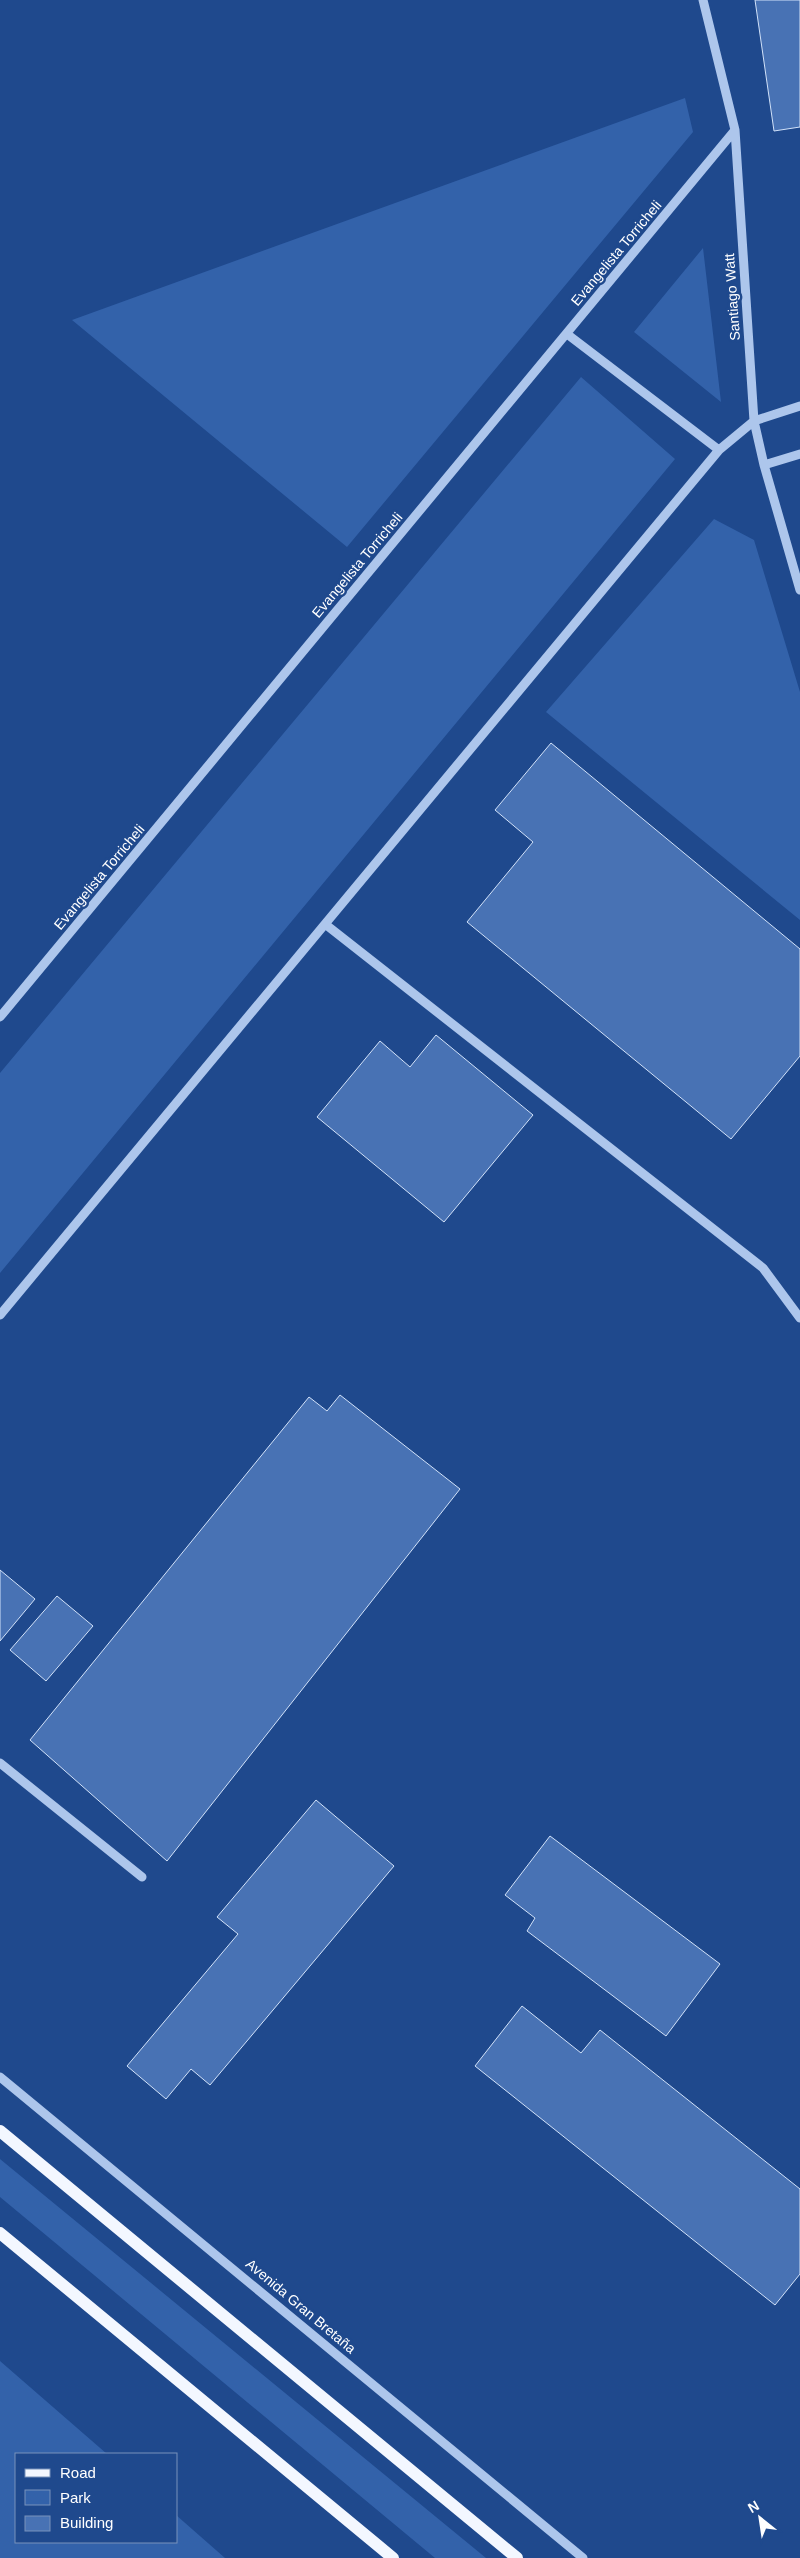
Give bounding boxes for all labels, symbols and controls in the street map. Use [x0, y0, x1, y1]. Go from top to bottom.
street label: Evangelista Torricheli [567, 197, 665, 309]
street label: Santiago Watt [721, 253, 743, 341]
street label: Evangelista Torricheli [308, 509, 406, 621]
street label: Evangelista Torricheli [50, 821, 148, 933]
street label: Avenida Gran Bretaña [243, 2255, 359, 2357]
legend [15, 2453, 178, 2543]
text: Road [60, 2464, 96, 2481]
text: Park [60, 2489, 91, 2506]
north arrow [735, 2493, 785, 2543]
text: N [745, 2497, 762, 2516]
text: Building [60, 2514, 113, 2531]

